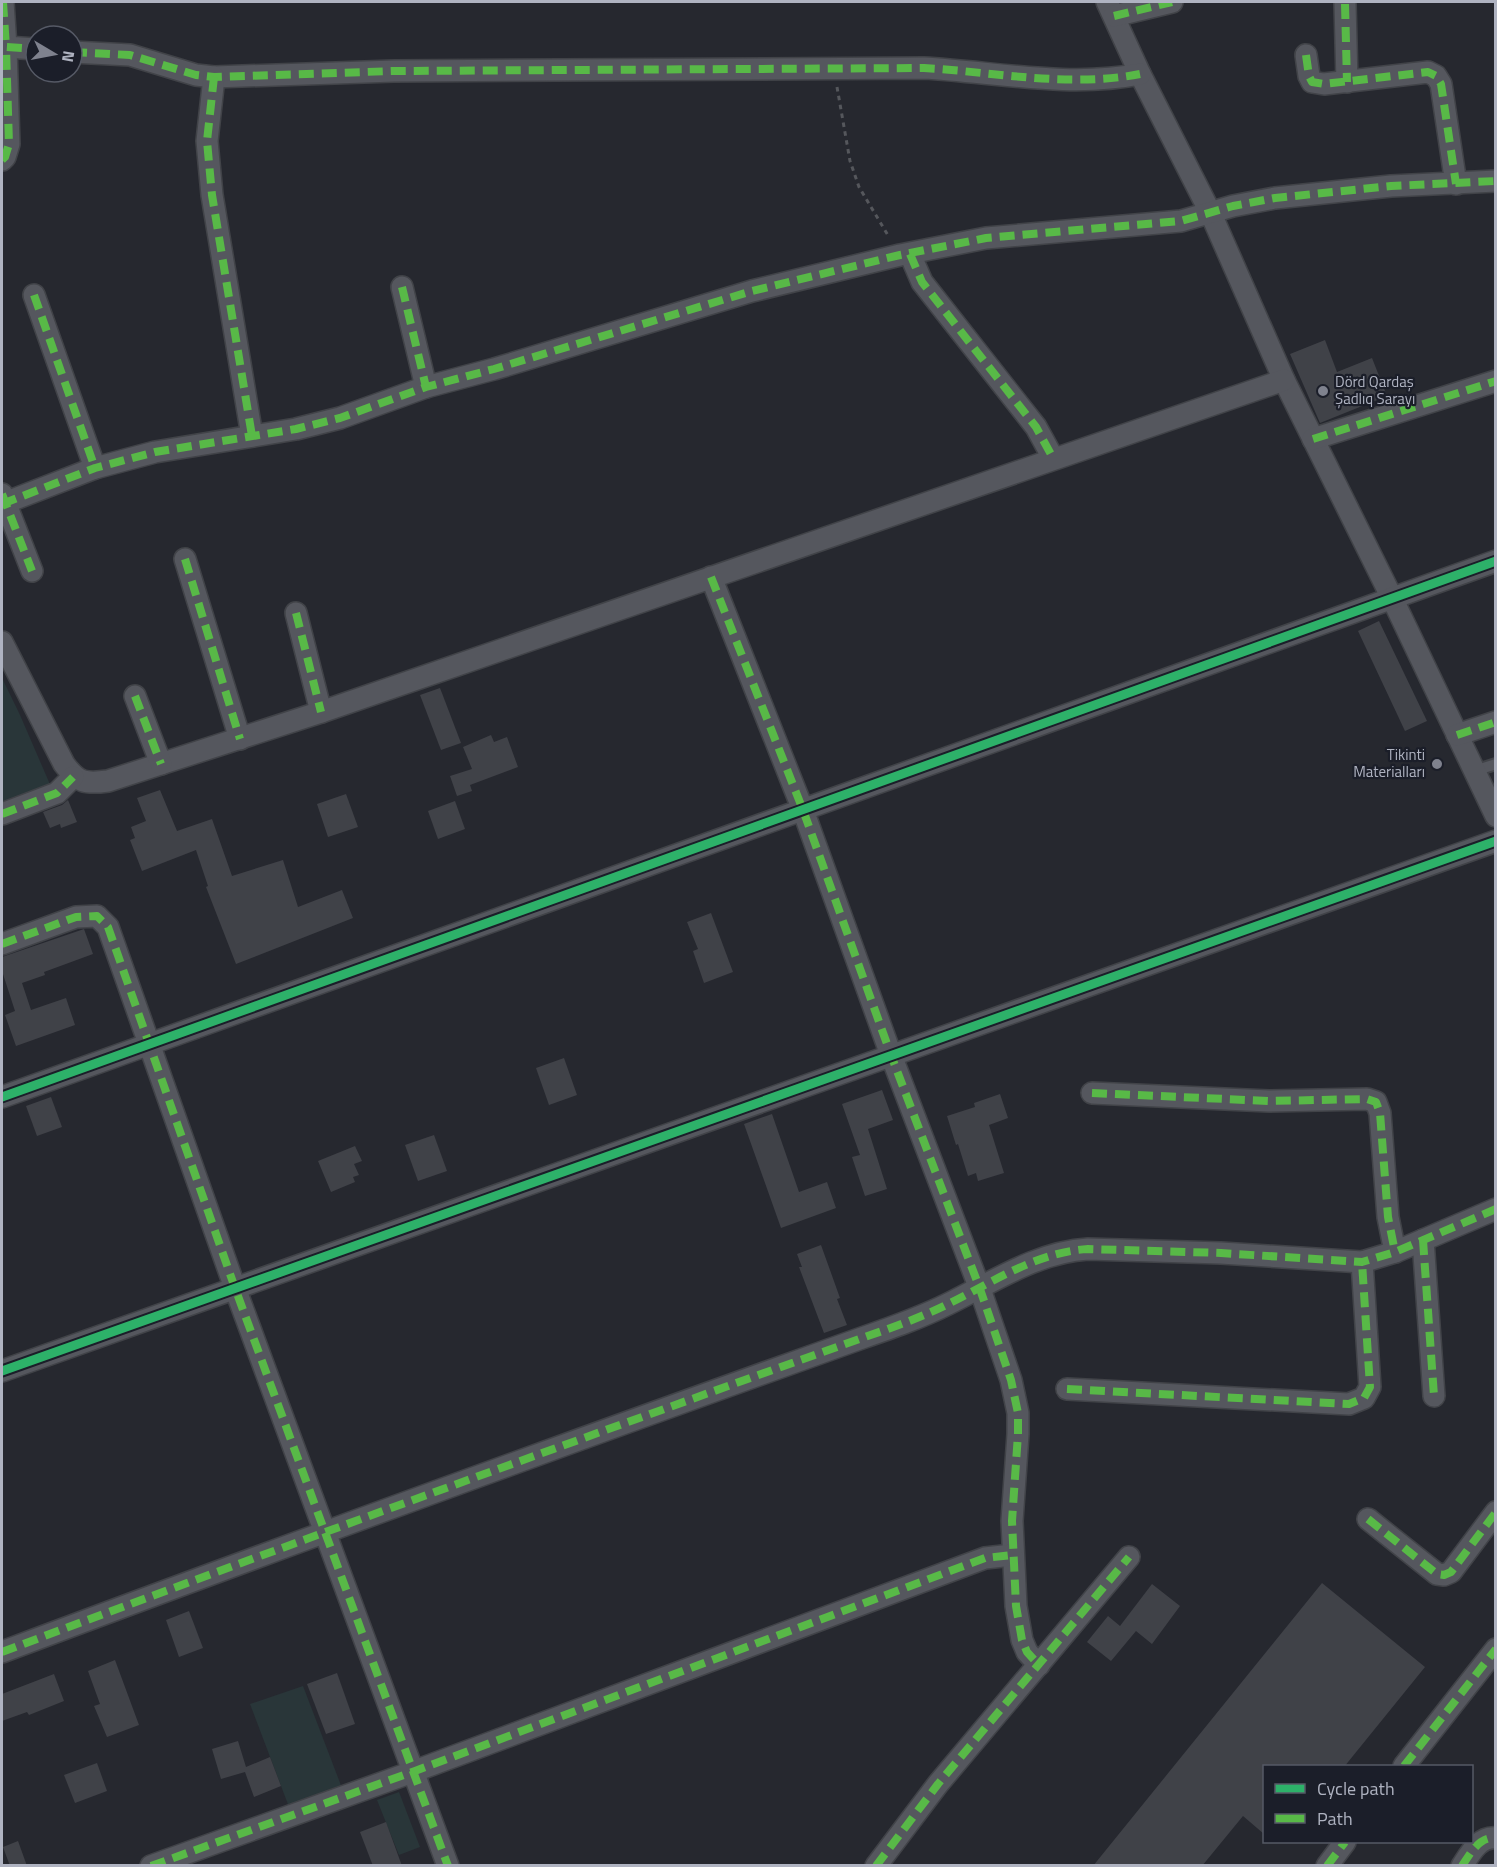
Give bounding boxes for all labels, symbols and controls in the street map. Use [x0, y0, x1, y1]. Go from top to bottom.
north arrow [24, 24, 84, 84]
text: N [56, 49, 82, 64]
place label: Dörd Qardaş Şadlıq Sarayı [1335, 370, 1415, 410]
marker: Dörd Qardaş Şadlıq Sarayı [1316, 384, 1330, 398]
place label: Tikinti Materialları [1353, 743, 1425, 783]
marker: Tikinti Materialları [1430, 757, 1444, 771]
legend [1263, 1765, 1473, 1843]
text: Cycle path [1317, 1775, 1395, 1802]
text: Path [1317, 1805, 1353, 1832]

